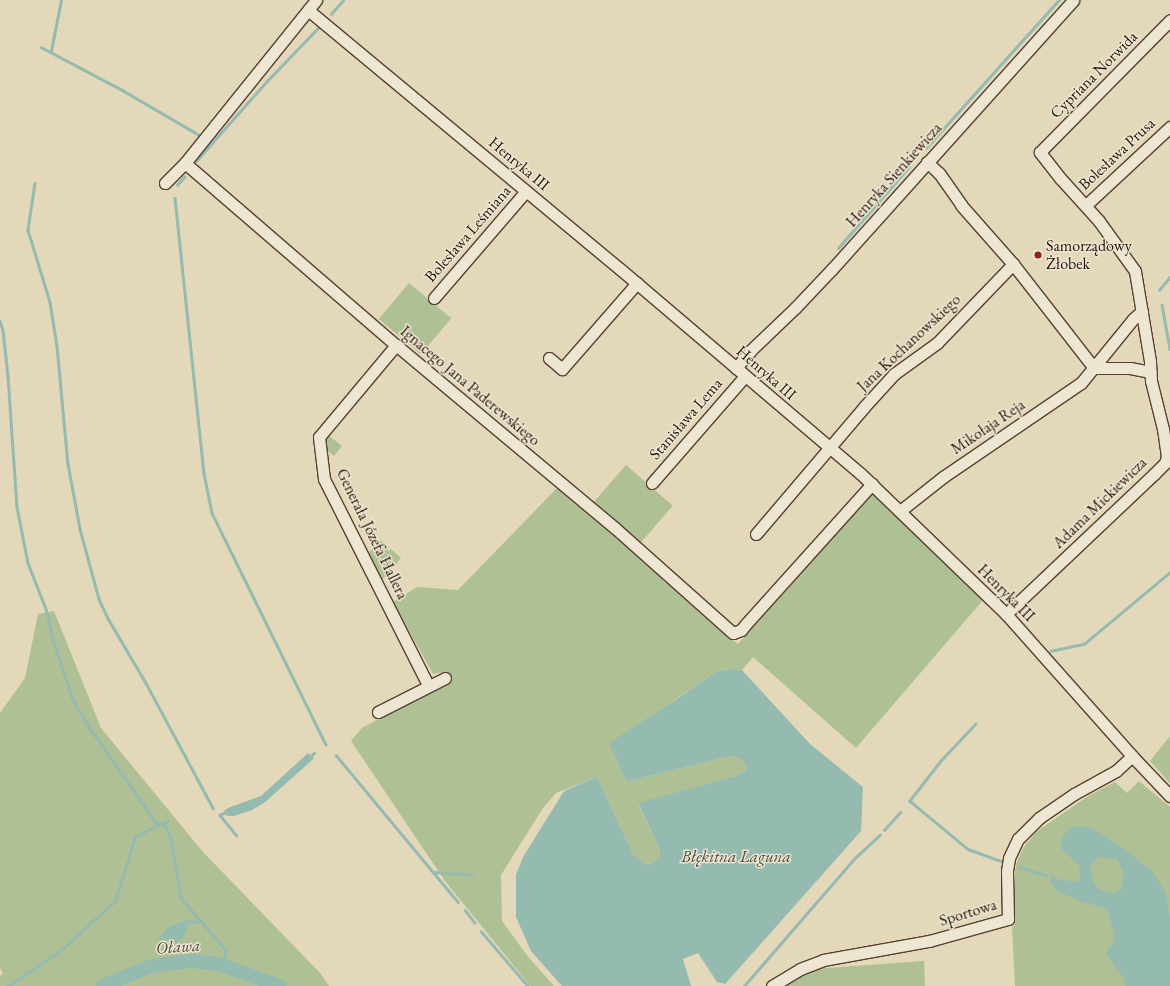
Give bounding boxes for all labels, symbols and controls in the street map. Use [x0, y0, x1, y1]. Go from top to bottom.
street label: Cypriana Norwida [1046, 27, 1142, 123]
street label: Bolesława Prusa [1075, 114, 1159, 194]
street label: Henryka Sienkiewicza [842, 119, 946, 231]
street label: Henryka III [485, 133, 553, 195]
street label: Bolesława Leśmiana [421, 182, 515, 286]
place label: Samorządowy Żłobek [1046, 236, 1132, 274]
marker: Samorządowy Żłobek [1033, 250, 1043, 260]
street label: Jana Kochanowskiego [853, 290, 965, 396]
street label: Ignacego Jana Paderewskiego [396, 322, 544, 450]
street label: Henryka III [732, 342, 800, 404]
street label: Stanisława Lema [645, 374, 727, 464]
street label: Mikołaja Reja [947, 395, 1029, 459]
street label: Adama Mickiewicza [1049, 453, 1151, 553]
street label: Generała Józefa Hallera [332, 466, 412, 602]
street label: Henryka III [973, 560, 1039, 626]
water label: Błękitna Laguna [681, 847, 791, 867]
street label: Sportowa [937, 895, 999, 931]
water label: Oława [155, 935, 201, 959]

